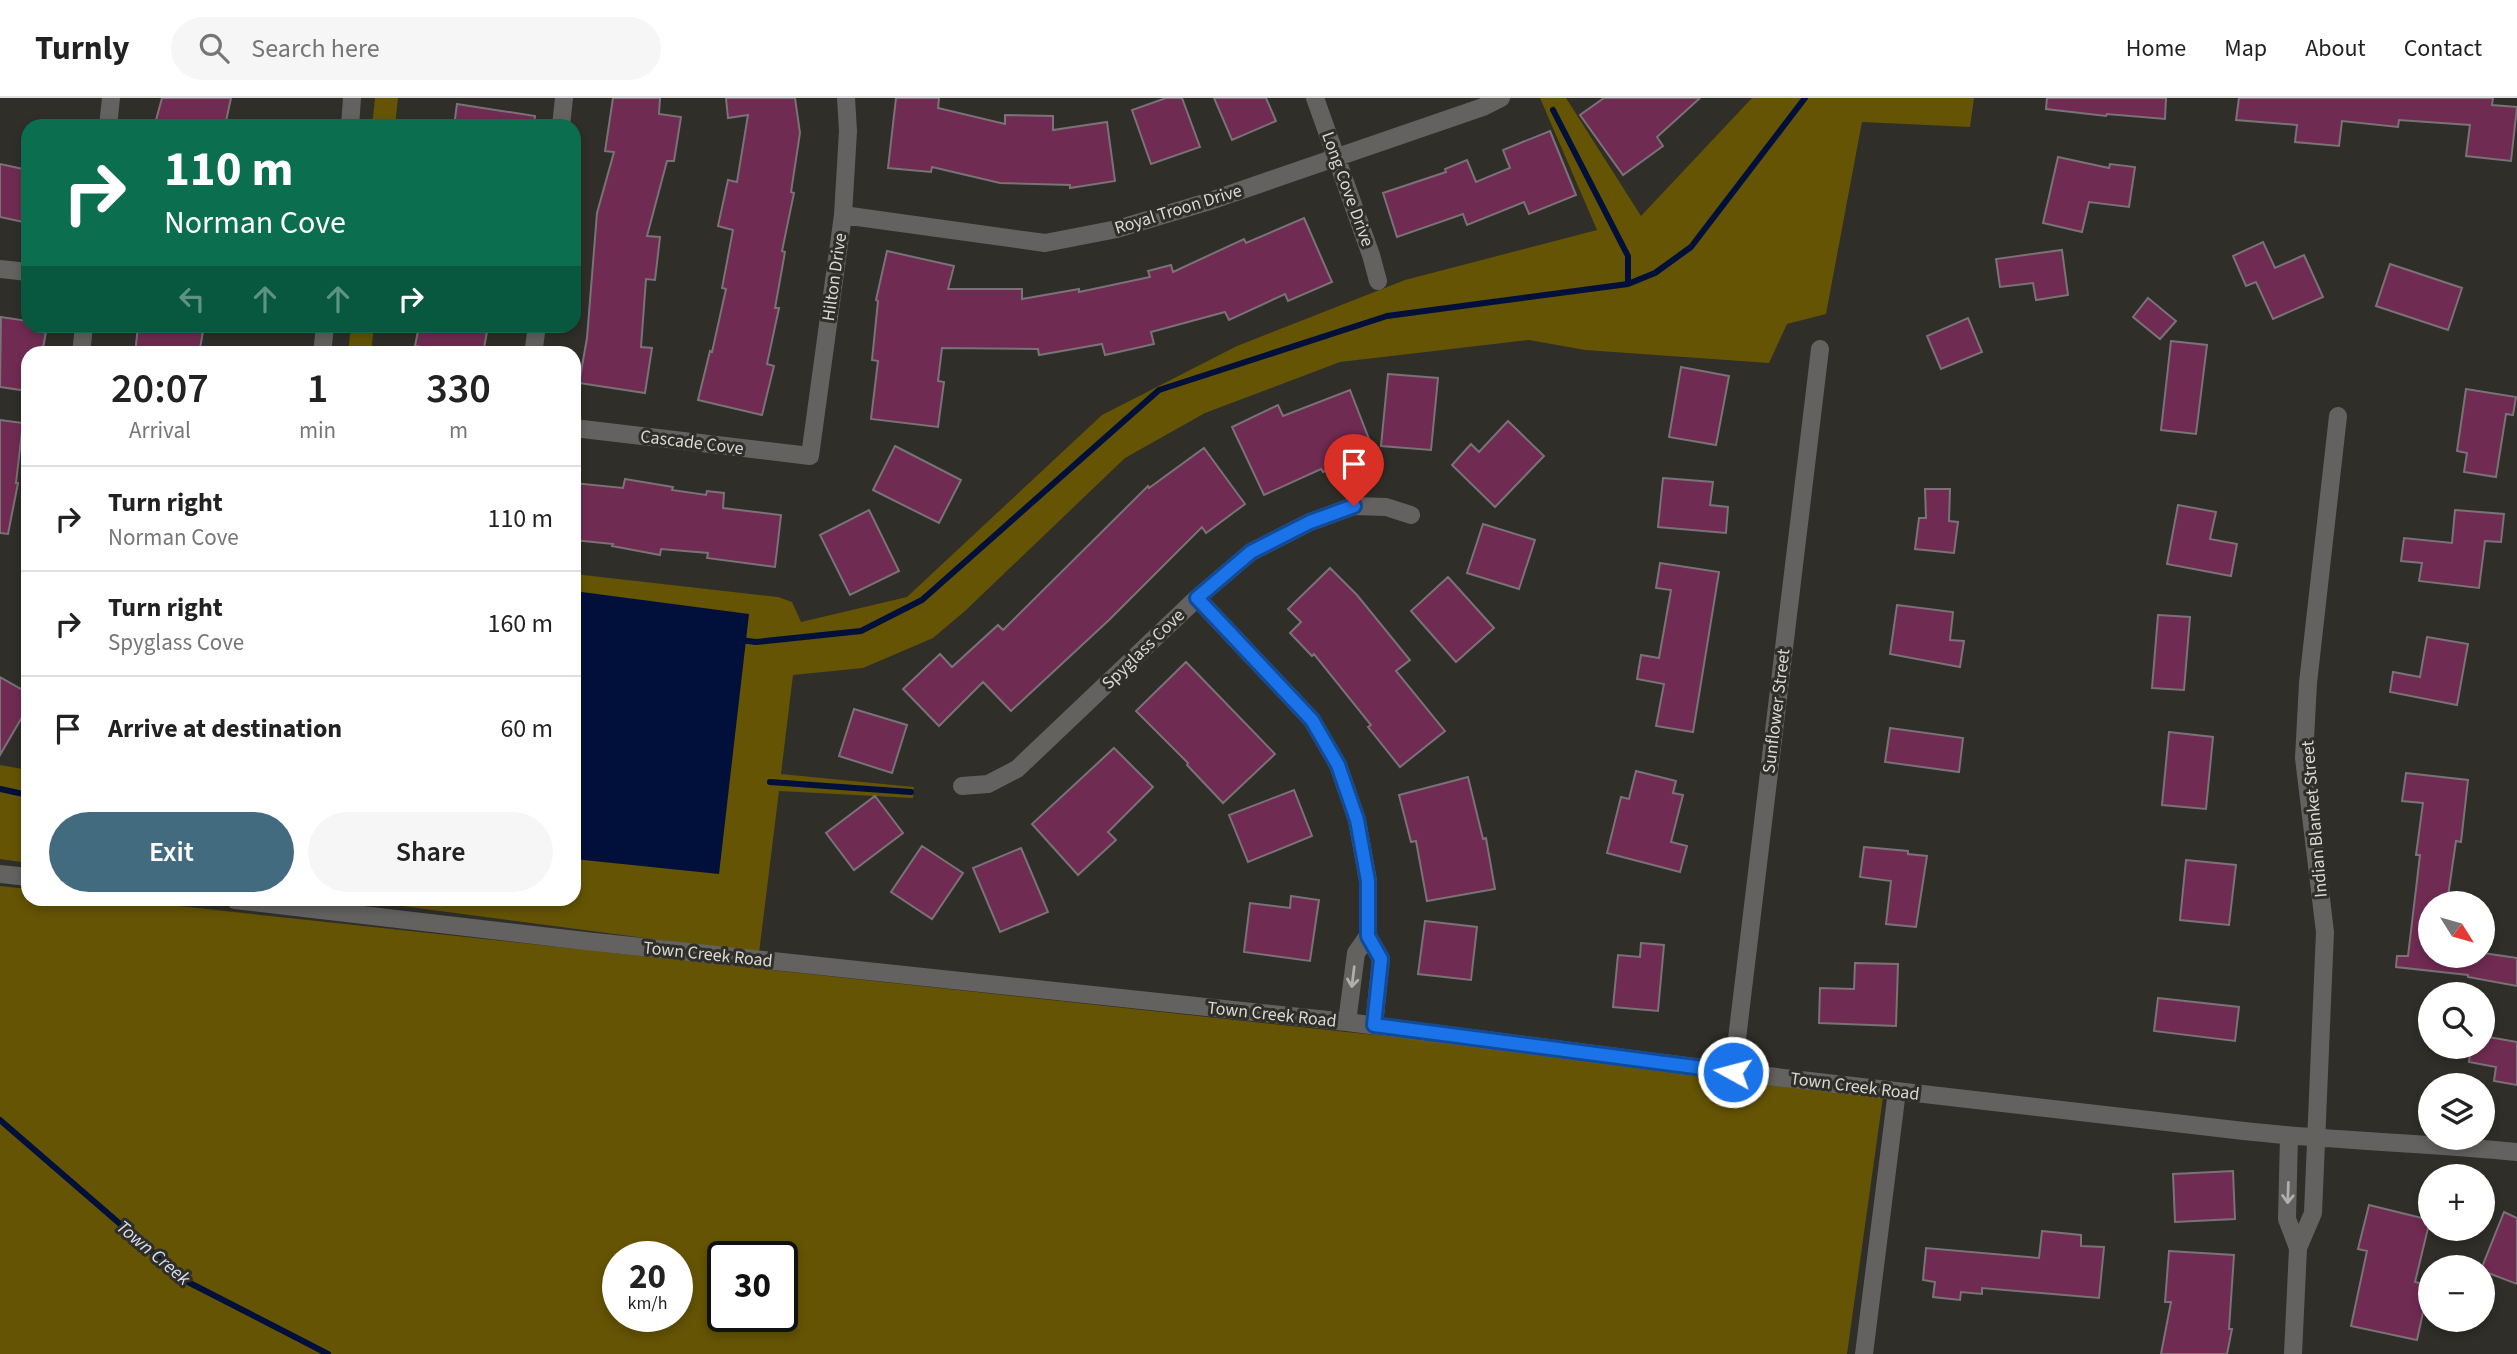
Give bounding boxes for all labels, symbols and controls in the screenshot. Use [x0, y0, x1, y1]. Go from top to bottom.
search box [171, 17, 661, 80]
text: Turnly [35, 25, 129, 72]
icon: search [195, 29, 233, 67]
text: Search here [251, 30, 380, 67]
text: Home [2126, 31, 2186, 66]
text: Map [2224, 31, 2267, 66]
text: About [2305, 31, 2366, 66]
text: Contact [2404, 31, 2482, 66]
street label: Long Cove Drive [1315, 128, 1380, 250]
text: 110 m [164, 135, 293, 205]
icon: right [49, 147, 140, 238]
street label: Royal Troon Drive [1111, 178, 1245, 241]
text: Norman Cove [164, 200, 346, 246]
street label: Hilton Drive [816, 231, 853, 323]
icon: left [173, 280, 211, 318]
icon: ahead [246, 280, 284, 318]
icon: ahead [319, 280, 357, 318]
icon: right [392, 280, 430, 318]
text: 20:07 [111, 359, 209, 419]
text: 1 [307, 359, 328, 419]
text: 330 [426, 359, 491, 419]
text: Arrival [129, 414, 191, 447]
text: min [299, 414, 336, 447]
text: m [449, 414, 468, 447]
street label: Cascade Cove [639, 424, 745, 461]
pin [1324, 434, 1384, 506]
icon: arrive [1335, 445, 1373, 483]
text: Turn right [108, 484, 223, 521]
icon: right [49, 500, 87, 538]
text: 110 m [487, 500, 553, 537]
text: Norman Cove [108, 521, 239, 554]
text: Turn right [108, 589, 223, 626]
street label: Spyglass Cove [1096, 603, 1190, 695]
icon: right [49, 605, 87, 643]
text: 160 m [487, 605, 553, 642]
text: Spyglass Cove [108, 626, 244, 659]
street label: Sunflower Street [1756, 647, 1797, 775]
icon: arrive [49, 710, 87, 748]
text: Arrive at destination [108, 710, 342, 747]
text: 60 m [500, 710, 553, 747]
street label: Indian Blanket Street [2295, 739, 2334, 899]
button: Exit [49, 812, 294, 892]
button: Share [308, 812, 553, 892]
north arrow [2418, 891, 2496, 968]
map controls [2418, 891, 2495, 1332]
street label: Town Creek Road [642, 935, 774, 974]
one-way arrow [1346, 965, 1359, 988]
button: search [2418, 982, 2495, 1059]
street label: Town Creek Road [1206, 995, 1338, 1034]
position arrow [1696, 1035, 1770, 1109]
street label: Town Creek Road [1789, 1066, 1921, 1107]
button: layers [2418, 1073, 2495, 1150]
button: + [2418, 1164, 2495, 1241]
one-way arrow [2281, 1181, 2294, 1204]
water label: Town Creek [110, 1214, 197, 1293]
speed limit sign: 30 [707, 1241, 798, 1332]
text: 20 [629, 1252, 666, 1302]
button: − [2418, 1255, 2495, 1332]
text: km/h [628, 1291, 667, 1316]

